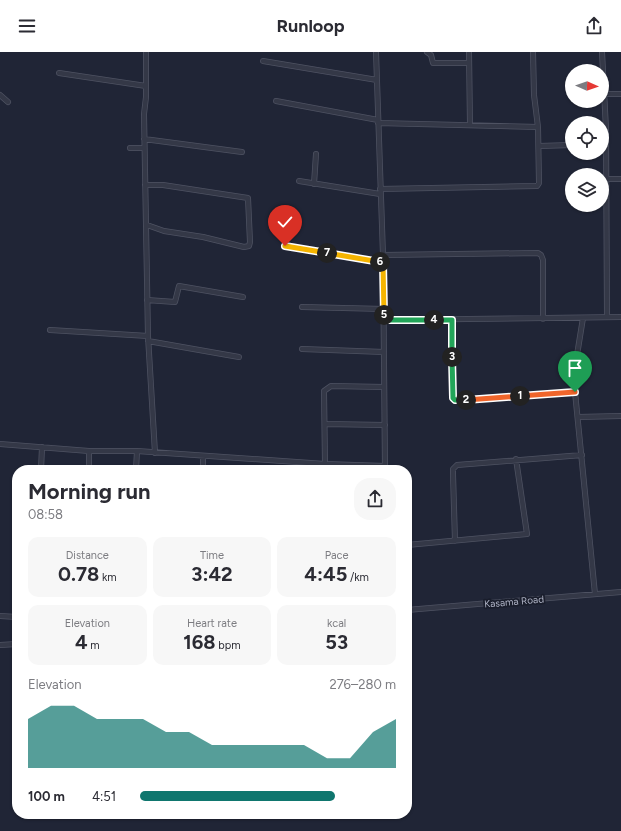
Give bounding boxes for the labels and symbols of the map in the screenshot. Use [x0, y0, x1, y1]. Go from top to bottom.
north arrow [565, 64, 609, 108]
pin [268, 205, 302, 246]
pin: 7 [317, 243, 337, 263]
pin: 6 [370, 252, 390, 272]
pin: 5 [374, 305, 394, 325]
pin: 4 [424, 310, 444, 330]
pin: 3 [442, 347, 462, 367]
pin [558, 351, 592, 392]
pin: 1 [510, 386, 530, 406]
pin: 2 [456, 390, 476, 410]
street label: Kasama Road [484, 592, 545, 611]

